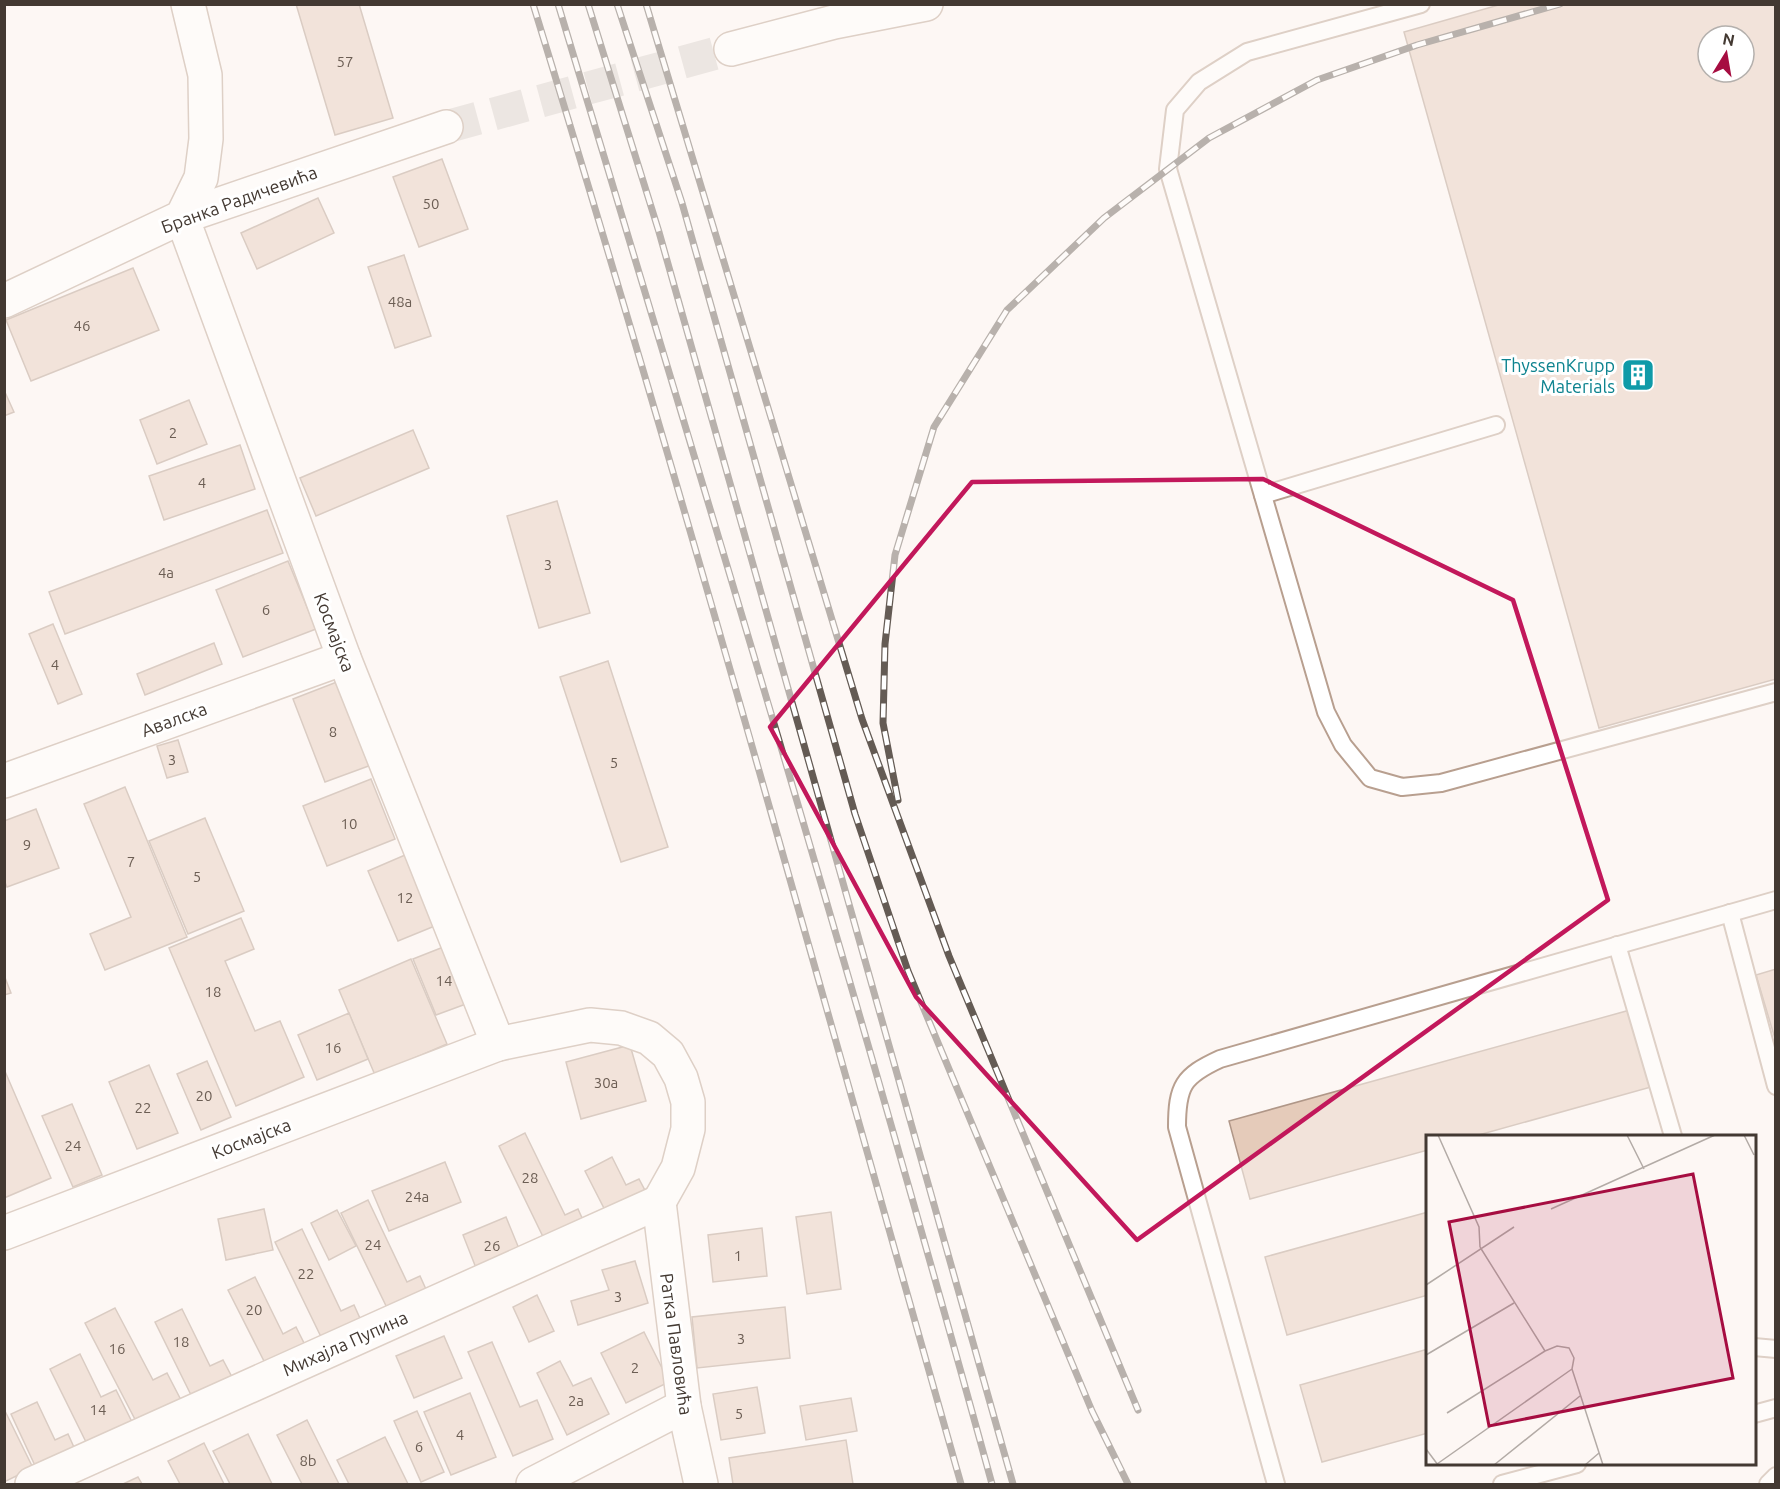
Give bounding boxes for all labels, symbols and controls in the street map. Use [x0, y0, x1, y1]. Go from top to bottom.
north arrow [1696, 24, 1756, 84]
text: N [1721, 29, 1736, 49]
house number: 57 [337, 53, 353, 70]
street label: Бранка Радичевића [158, 161, 320, 237]
house number: 50 [423, 195, 439, 212]
house number: 48a [388, 293, 412, 310]
house number: 46 [74, 317, 90, 334]
place label: ThyssenKrupp Materials [1501, 355, 1615, 396]
building icon: ThyssenKrupp Materials [1620, 357, 1656, 393]
house number: 2 [169, 424, 177, 441]
house number: 4 [198, 474, 206, 491]
house number: 3 [544, 556, 552, 573]
house number: 4a [158, 564, 174, 581]
street label: Космајска [311, 590, 359, 674]
house number: 6 [262, 601, 270, 618]
house number: 4 [51, 656, 59, 673]
street label: Авалска [138, 698, 210, 740]
house number: 8 [329, 723, 337, 740]
house number: 3 [168, 751, 176, 768]
house number: 5 [610, 754, 618, 771]
house number: 10 [341, 815, 357, 832]
house number: 9 [23, 836, 31, 853]
house number: 7 [127, 853, 135, 870]
house number: 5 [193, 868, 201, 885]
house number: 12 [397, 889, 413, 906]
house number: 14 [436, 972, 452, 989]
house number: 18 [205, 983, 221, 1000]
house number: 16 [325, 1039, 341, 1056]
house number: 30a [594, 1074, 618, 1091]
house number: 20 [196, 1087, 212, 1104]
house number: 22 [135, 1099, 151, 1116]
street label: Космајска [209, 1114, 293, 1162]
inset map [1426, 1135, 1756, 1465]
house number: 24 [65, 1137, 81, 1154]
house number: 28 [522, 1169, 538, 1186]
house number: 24a [405, 1188, 429, 1205]
house number: 24 [365, 1236, 381, 1253]
house number: 26 [484, 1237, 500, 1254]
house number: 1 [734, 1247, 742, 1264]
house number: 22 [298, 1265, 314, 1282]
street label: Ратка Павловића [657, 1272, 697, 1416]
house number: 3 [614, 1288, 622, 1305]
house number: 20 [246, 1301, 262, 1318]
street label: Михајла Пупина [279, 1306, 411, 1380]
house number: 3 [737, 1330, 745, 1347]
house number: 18 [173, 1333, 189, 1350]
house number: 16 [109, 1340, 125, 1357]
house number: 2 [631, 1359, 639, 1376]
house number: 2a [568, 1392, 584, 1409]
house number: 14 [90, 1401, 106, 1418]
house number: 5 [735, 1405, 743, 1422]
house number: 4 [456, 1426, 464, 1443]
house number: 6 [415, 1438, 423, 1455]
house number: 8b [299, 1452, 317, 1469]

